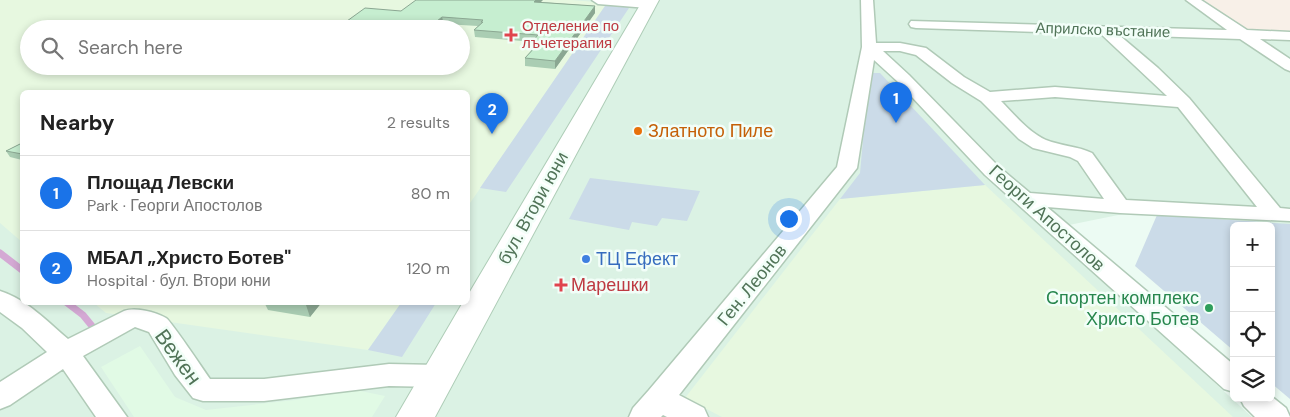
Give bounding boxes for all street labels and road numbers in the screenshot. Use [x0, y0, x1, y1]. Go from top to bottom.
street label: Априлско въстание [1035, 18, 1171, 42]
street label: бул. Втори юни [492, 147, 574, 269]
street label: Георги Апостолов [984, 159, 1110, 277]
street label: Ген. Леонов [712, 239, 792, 331]
street label: Вежен [148, 323, 208, 391]

